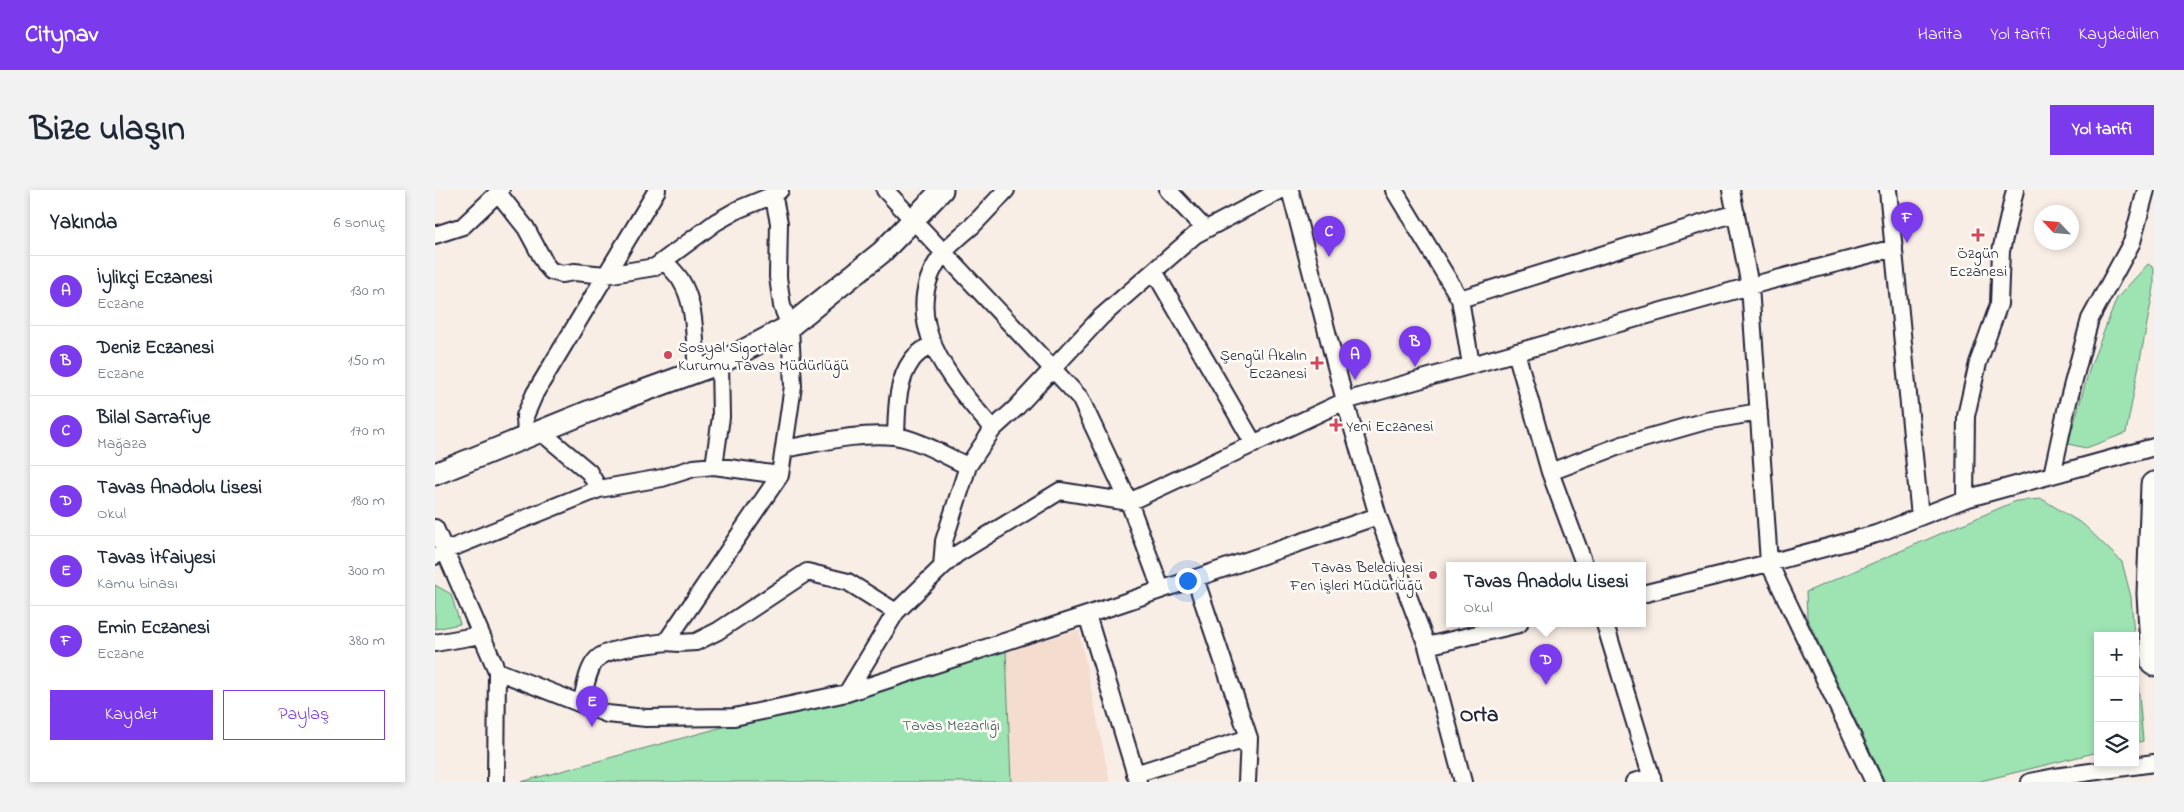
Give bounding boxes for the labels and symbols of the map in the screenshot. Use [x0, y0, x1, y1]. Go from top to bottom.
pin: F [1891, 202, 1923, 243]
north arrow [2034, 205, 2079, 250]
pin: C [1313, 216, 1345, 257]
marker: Özgün Eczanesi [1972, 229, 1984, 241]
place label: Özgün Eczanesi [1949, 242, 2007, 284]
pin: B [1399, 326, 1431, 367]
place label: Sosyal Sigortalar Kurumu Tavas Müdürlüğü [678, 336, 849, 378]
pin: A [1339, 339, 1371, 380]
place label: Şengül Akalın Eczanesi [1220, 344, 1307, 386]
marker: Sosyal Sigortalar Kurumu Tavas Müdürlüğü [662, 349, 674, 361]
marker: Şengül Akalın Eczanesi [1311, 357, 1323, 369]
place label: Yeni Eczanesi [1346, 415, 1434, 439]
marker: Yeni Eczanesi [1330, 419, 1342, 431]
place label: Tavas Belediyesi Fen İşleri Müdürlüğü [1289, 556, 1423, 598]
your location [1175, 568, 1201, 594]
marker: Tavas Belediyesi Fen İşleri Müdürlüğü [1427, 569, 1439, 581]
pin: D [1530, 644, 1562, 685]
pin: E [576, 686, 608, 727]
district label: Orta [1460, 701, 1498, 731]
park label: Tavas Mezarlığı [902, 714, 1000, 738]

